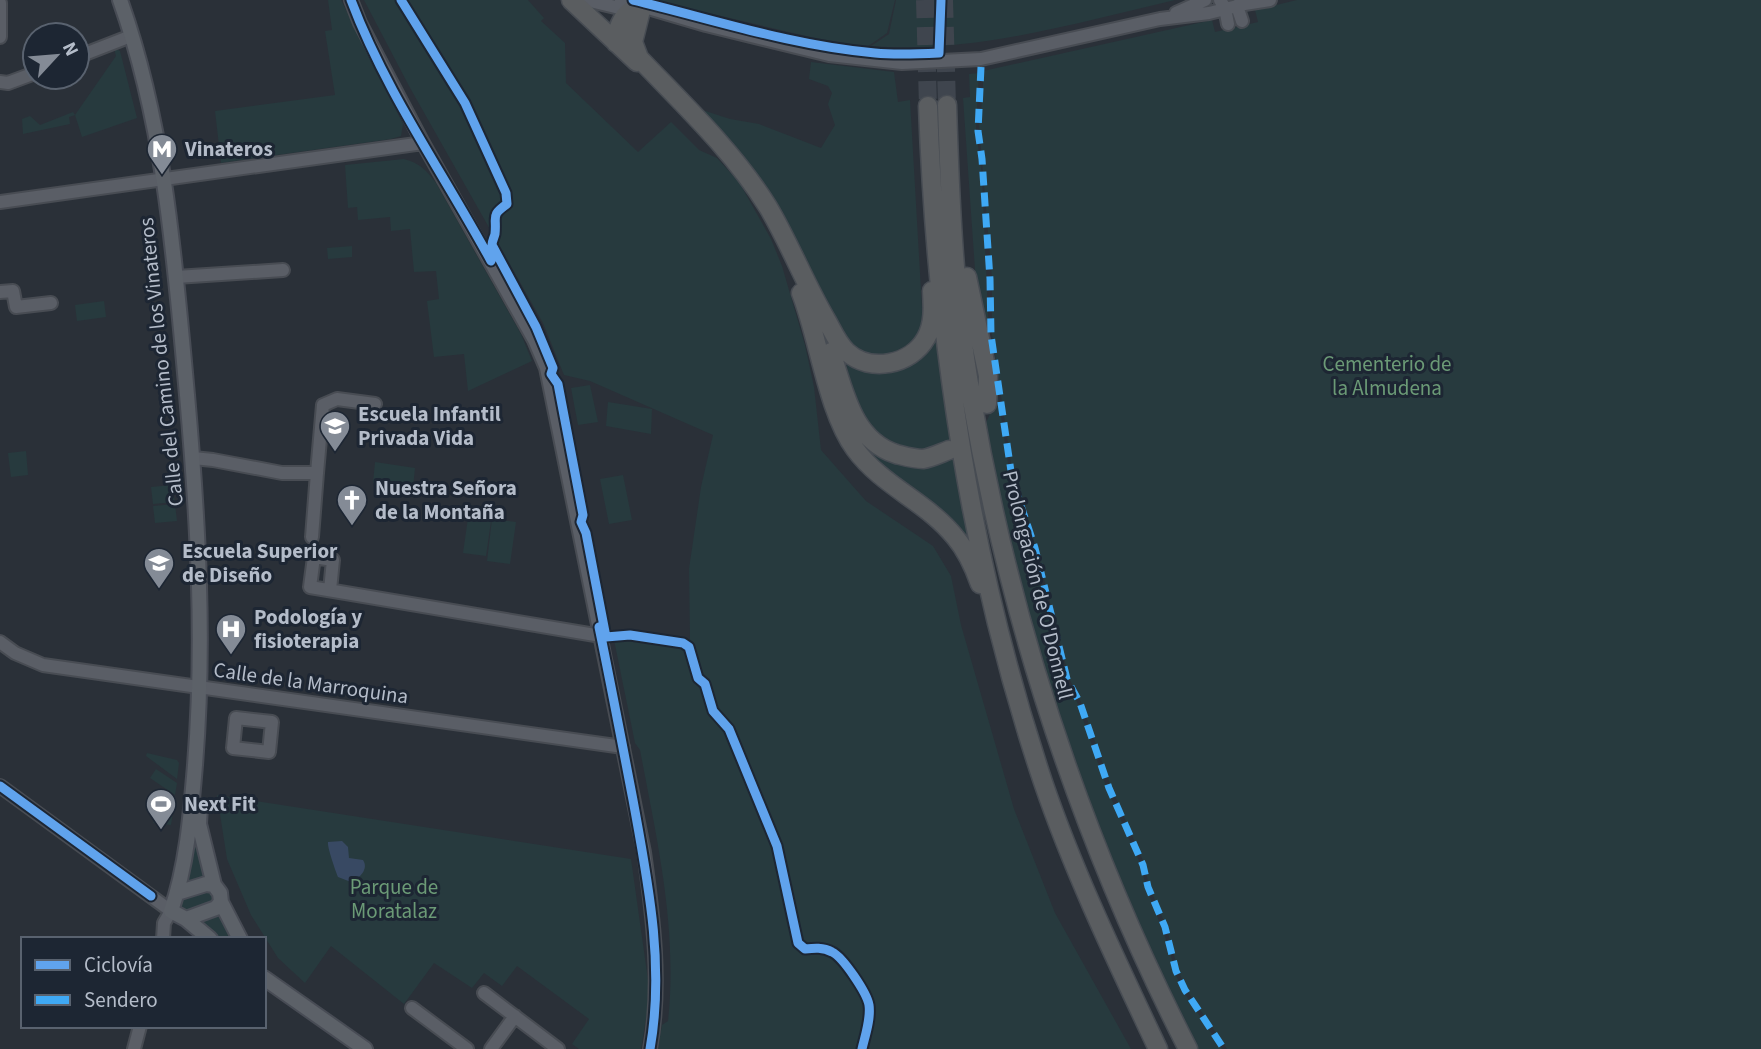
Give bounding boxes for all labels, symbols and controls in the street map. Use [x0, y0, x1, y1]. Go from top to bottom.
north arrow [21, 21, 91, 91]
text: N [55, 38, 85, 61]
metro station icon: Vinateros [145, 132, 179, 176]
place label: Vinateros [184, 134, 273, 164]
street label: Calle del Camino de los Vinateros [131, 216, 191, 508]
park label: Cementerio de la Almudena [1322, 349, 1452, 403]
place label: Escuela Infantil Privada Vida [358, 399, 501, 453]
school or university icon: Escuela Infantil Privada Vida [318, 409, 352, 453]
street label: Prolongación de O'Donnell [995, 467, 1081, 703]
place label: Nuestra Señora de la Montaña [375, 473, 517, 527]
church icon: Nuestra Señora de la Montaña [335, 483, 369, 527]
place label: Escuela Superior de Diseño [182, 536, 338, 590]
school or university icon: Escuela Superior de Diseño [142, 546, 176, 590]
place label: Podología y fisioterapia [254, 602, 362, 656]
hospital icon: Podología y fisioterapia [214, 612, 248, 656]
street label: Calle de la Marroquina [212, 654, 410, 712]
sports icon: Next Fit [144, 787, 178, 831]
place label: Next Fit [184, 789, 256, 819]
park label: Parque de Moratalaz [350, 872, 438, 926]
legend [21, 937, 266, 1028]
text: Ciclovía [84, 950, 153, 980]
text: Sendero [84, 985, 158, 1015]

